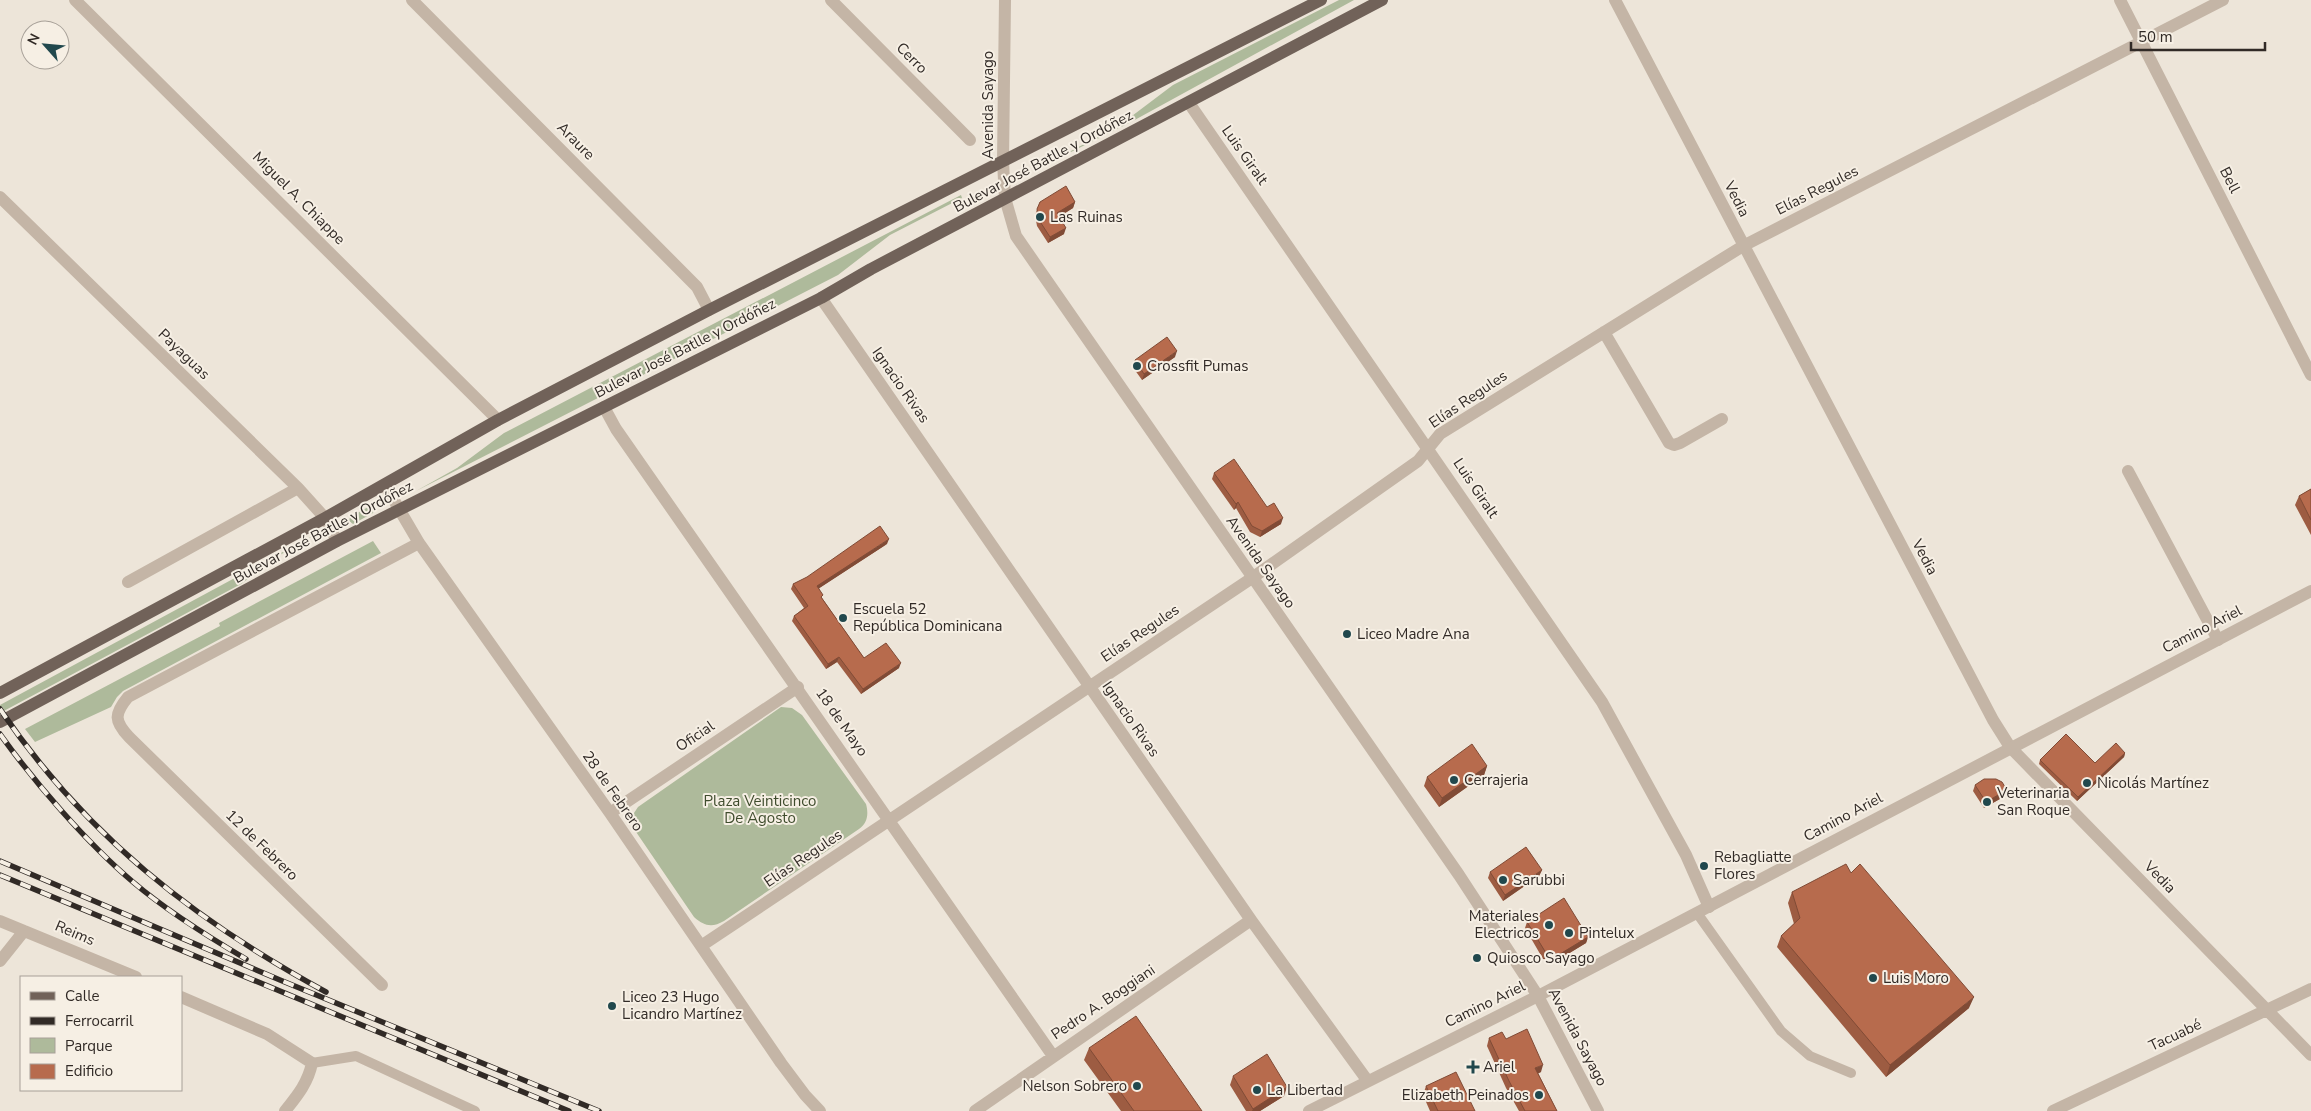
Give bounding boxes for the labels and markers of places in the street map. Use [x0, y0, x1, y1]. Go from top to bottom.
place label: Las Ruinas [1050, 207, 1123, 227]
marker: Las Ruinas [1034, 211, 1046, 223]
place label: Crossfit Pumas [1147, 356, 1248, 376]
marker: Crossfit Pumas [1131, 360, 1143, 372]
place label: Escuela 52 República Dominicana [853, 599, 1002, 636]
marker: Escuela 52 República Dominicana [837, 612, 849, 624]
place label: Liceo Madre Ana [1357, 624, 1470, 644]
marker: Liceo Madre Ana [1341, 628, 1353, 640]
place label: Cerrajeria [1464, 770, 1529, 790]
place label: Nicolás Martínez [2097, 773, 2209, 793]
marker: Cerrajeria [1448, 774, 1460, 786]
marker: Nicolás Martínez [2081, 777, 2093, 789]
place label: Veterinaria San Roque [1996, 783, 2070, 820]
marker: Veterinaria San Roque [1981, 796, 1993, 808]
place label: Rebagliatte Flores [1714, 847, 1791, 884]
marker: Rebagliatte Flores [1698, 860, 1710, 872]
place label: Sarubbi [1513, 870, 1565, 890]
marker: Sarubbi [1497, 874, 1509, 886]
place label: Materiales Electricos [1469, 906, 1539, 943]
marker: Materiales Electricos [1543, 919, 1555, 931]
place label: Pintelux [1579, 923, 1635, 943]
marker: Pintelux [1563, 927, 1575, 939]
place label: Quiosco Sayago [1487, 948, 1595, 968]
marker: Quiosco Sayago [1471, 952, 1483, 964]
place label: Luis Moro [1883, 968, 1949, 988]
marker: Luis Moro [1867, 972, 1879, 984]
place label: Liceo 23 Hugo Licandro Martínez [622, 987, 742, 1024]
marker: Liceo 23 Hugo Licandro Martínez [606, 1000, 618, 1012]
place label: Ariel [1483, 1057, 1516, 1077]
marker: Ariel [1467, 1061, 1479, 1073]
place label: Nelson Sobrero [1022, 1076, 1127, 1096]
marker: Nelson Sobrero [1131, 1080, 1143, 1092]
place label: La Libertad [1267, 1080, 1343, 1100]
marker: La Libertad [1251, 1084, 1263, 1096]
place label: Elizabeth Peinados [1402, 1085, 1529, 1105]
marker: Elizabeth Peinados [1533, 1089, 1545, 1101]

